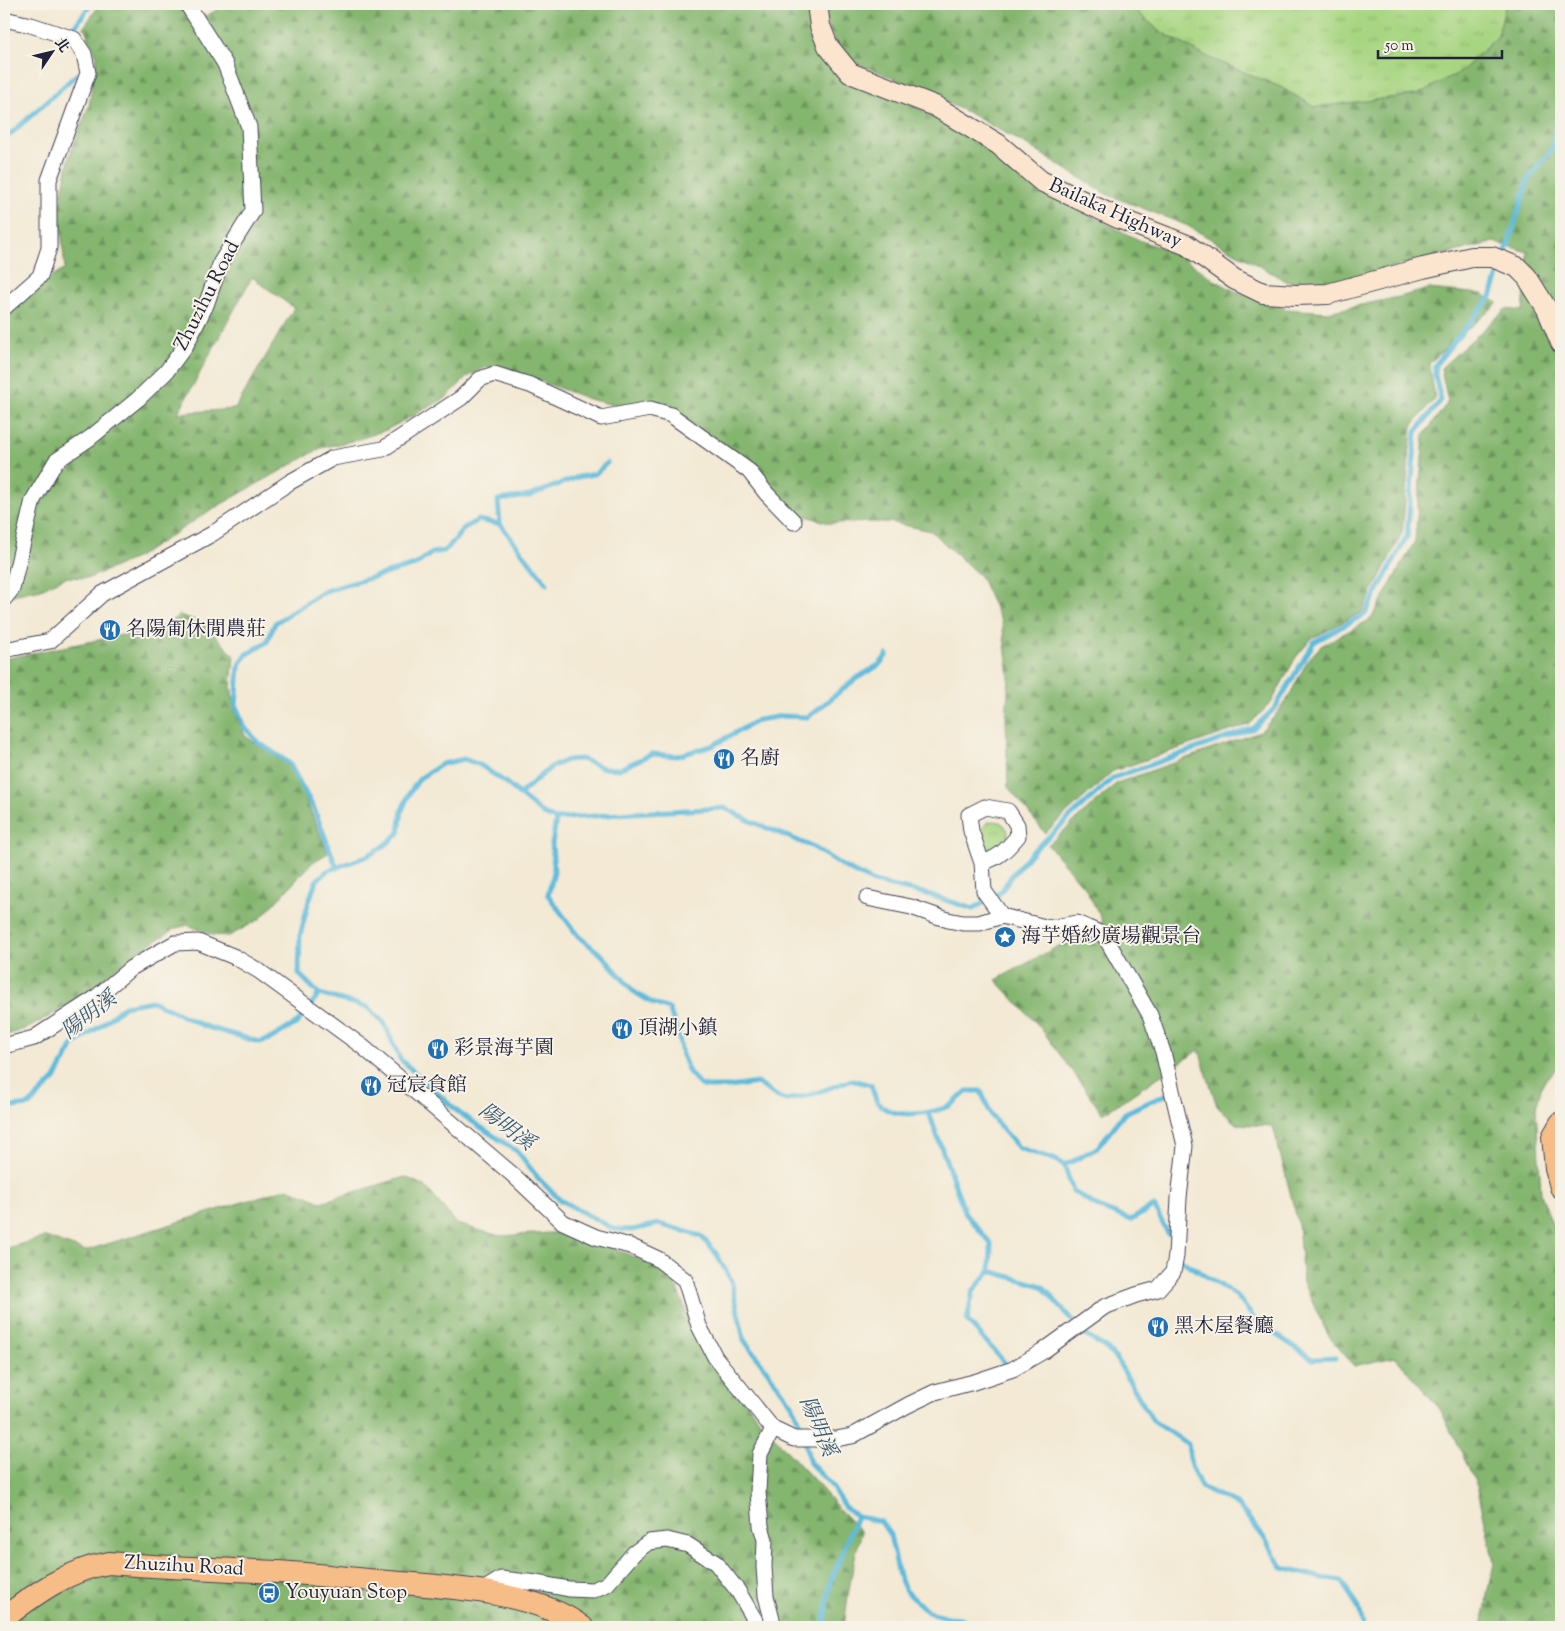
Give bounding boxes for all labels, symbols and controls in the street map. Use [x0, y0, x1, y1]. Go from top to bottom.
north arrow [28, 28, 78, 78]
scale bar [1378, 28, 1501, 60]
text: 北 [49, 34, 73, 57]
text: 50 m [1384, 36, 1414, 57]
street label: Bailaka Highway [1044, 172, 1186, 256]
street label: Zhuzihu Road [168, 236, 248, 356]
place label: 名陽匍休閒農莊 [126, 616, 266, 645]
restaurant icon: 名陽匍休閒農莊 [98, 618, 122, 642]
place label: 名廚 [740, 745, 780, 774]
restaurant icon: 名廚 [712, 747, 736, 771]
place label: 海芋婚紗廣場觀景台 [1021, 923, 1201, 952]
place icon: 海芋婚紗廣場觀景台 [993, 925, 1017, 949]
water label: 陽明溪 [56, 984, 126, 1047]
place label: 頂湖小鎮 [638, 1015, 718, 1044]
restaurant icon: 頂湖小鎮 [610, 1017, 634, 1041]
place label: 彩景海芋園 [454, 1035, 554, 1064]
restaurant icon: 彩景海芋園 [426, 1037, 450, 1061]
place label: 冠宸食館 [387, 1072, 467, 1101]
restaurant icon: 冠宸食館 [359, 1074, 383, 1098]
water label: 陽明溪 [472, 1097, 542, 1160]
place label: 黑木屋餐廳 [1174, 1313, 1274, 1342]
restaurant icon: 黑木屋餐廳 [1146, 1315, 1170, 1339]
water label: 陽明溪 [791, 1392, 844, 1464]
street label: Zhuzihu Road [123, 1549, 245, 1585]
place label: Youyuan Stop [285, 1579, 407, 1608]
bus stop icon: Youyuan Stop [257, 1581, 281, 1605]

